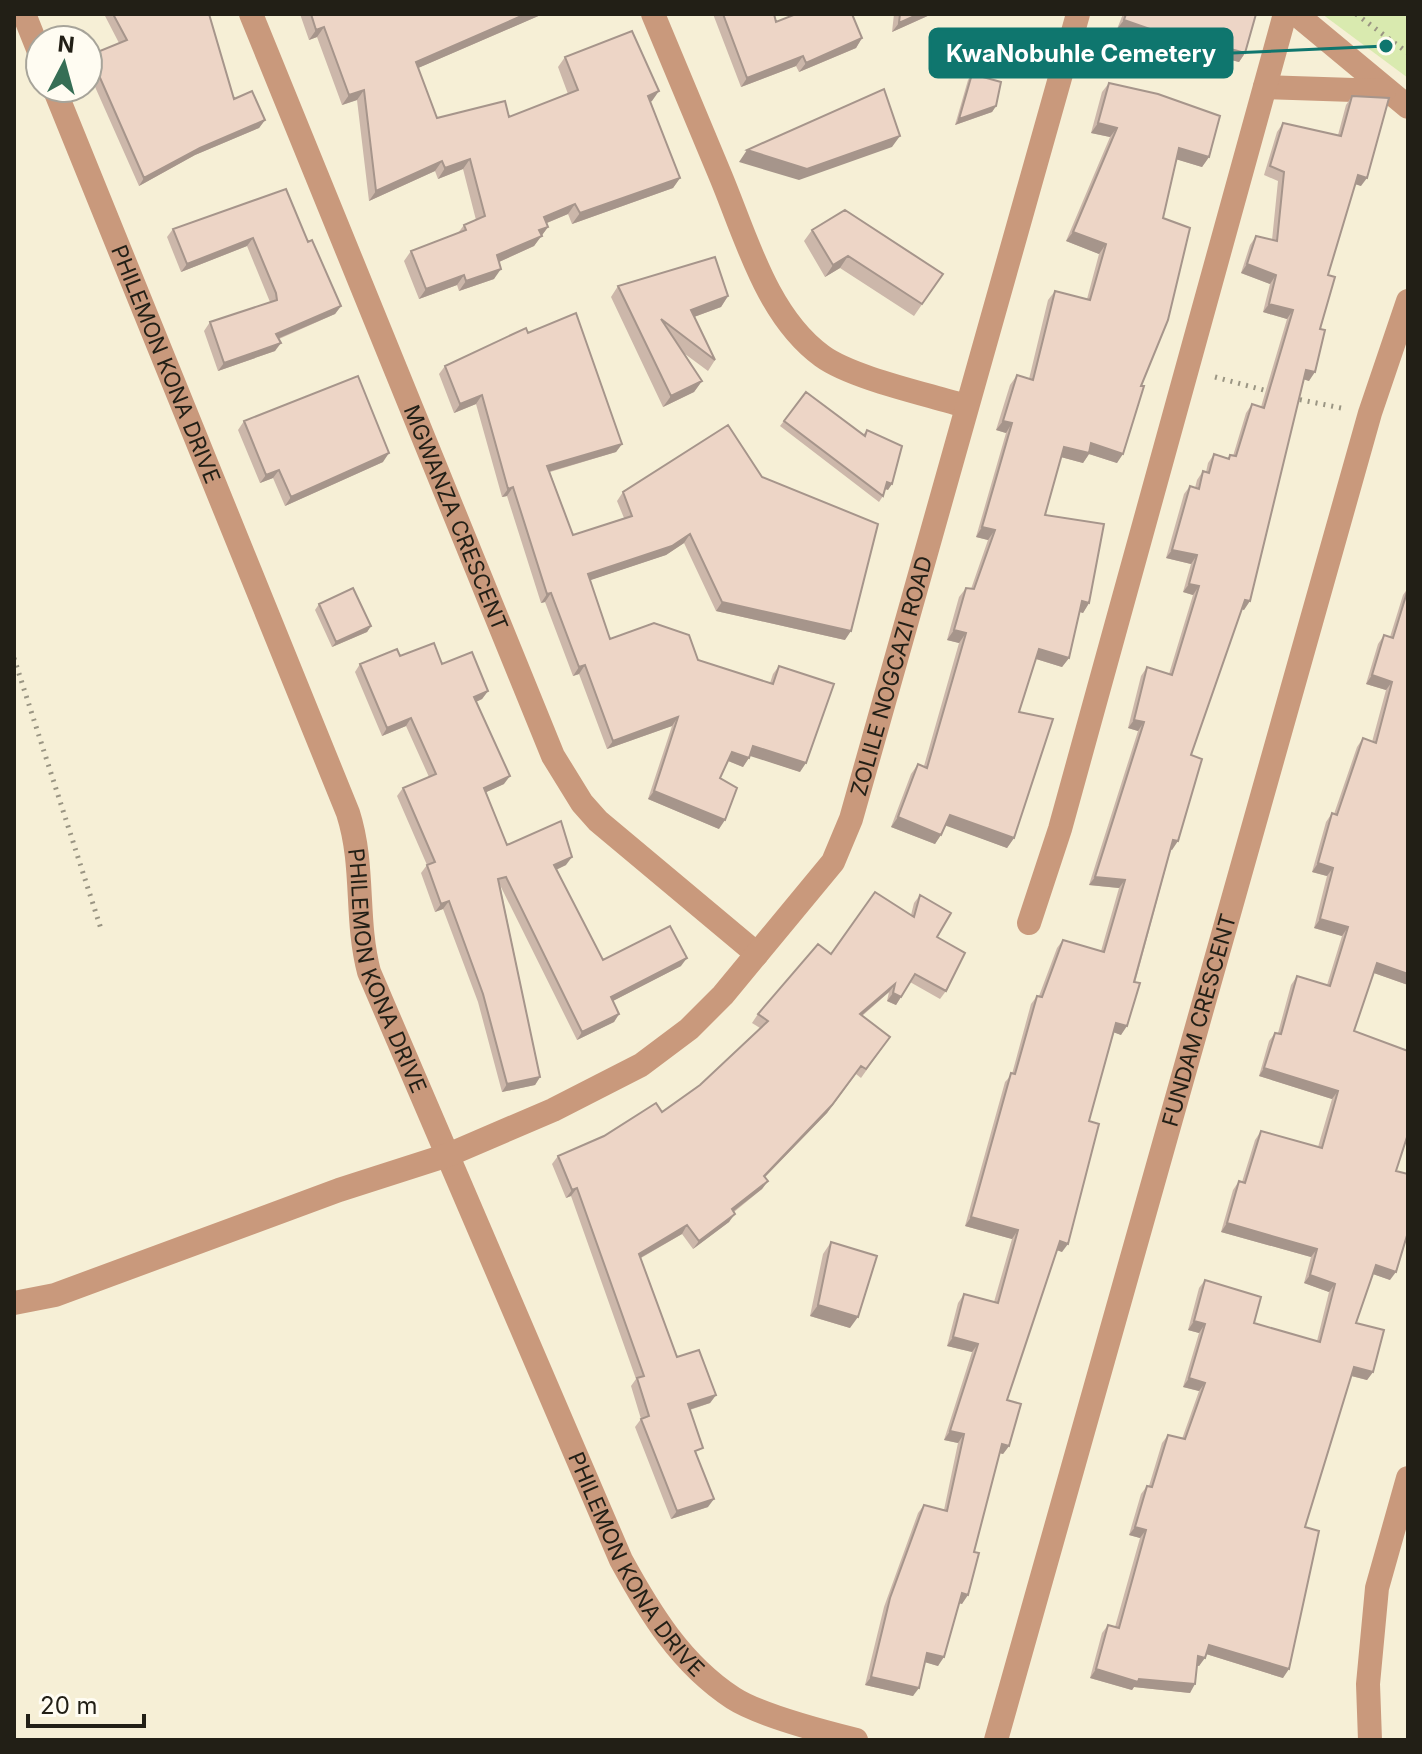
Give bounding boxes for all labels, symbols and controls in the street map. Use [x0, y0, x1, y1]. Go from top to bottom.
north arrow [24, 24, 104, 104]
callout: KwaNobuhle Cemetery [930, 29, 1232, 77]
text: N [56, 30, 76, 58]
text: KwaNobuhle Cemetery [946, 39, 1217, 68]
street label: PHILEMON KONA DRIVE [106, 241, 226, 487]
street label: MGWANZA CRESCENT [399, 401, 514, 635]
street label: ZOLILE NOGCAZI ROAD [845, 553, 938, 799]
street label: PHILEMON KONA DRIVE [343, 847, 432, 1097]
street label: FUNDAM CRESCENT [1157, 911, 1241, 1129]
street label: PHILEMON KONA DRIVE [563, 1448, 710, 1682]
scale bar [28, 1678, 144, 1728]
text: 20 m [40, 1691, 98, 1720]

